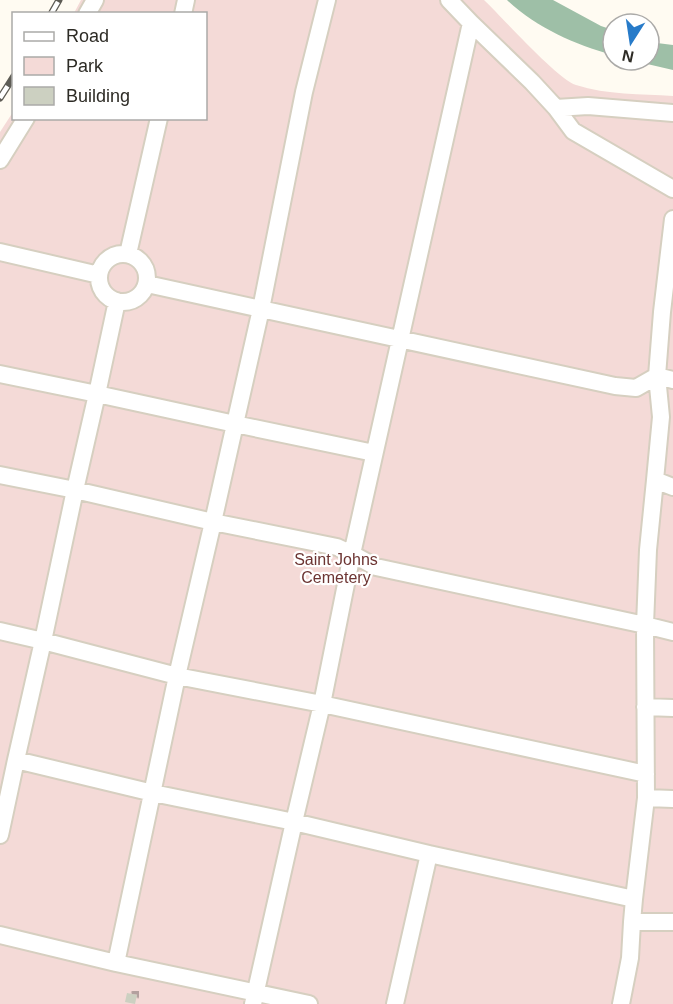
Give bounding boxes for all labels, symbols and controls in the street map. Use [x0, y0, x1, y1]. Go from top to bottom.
legend [12, 12, 207, 120]
north arrow [601, 12, 661, 72]
text: Road [66, 26, 109, 46]
text: N [621, 47, 635, 66]
text: Park [66, 56, 104, 76]
text: Building [66, 86, 130, 106]
park label: Saint Johns Cemetery [294, 551, 378, 586]

